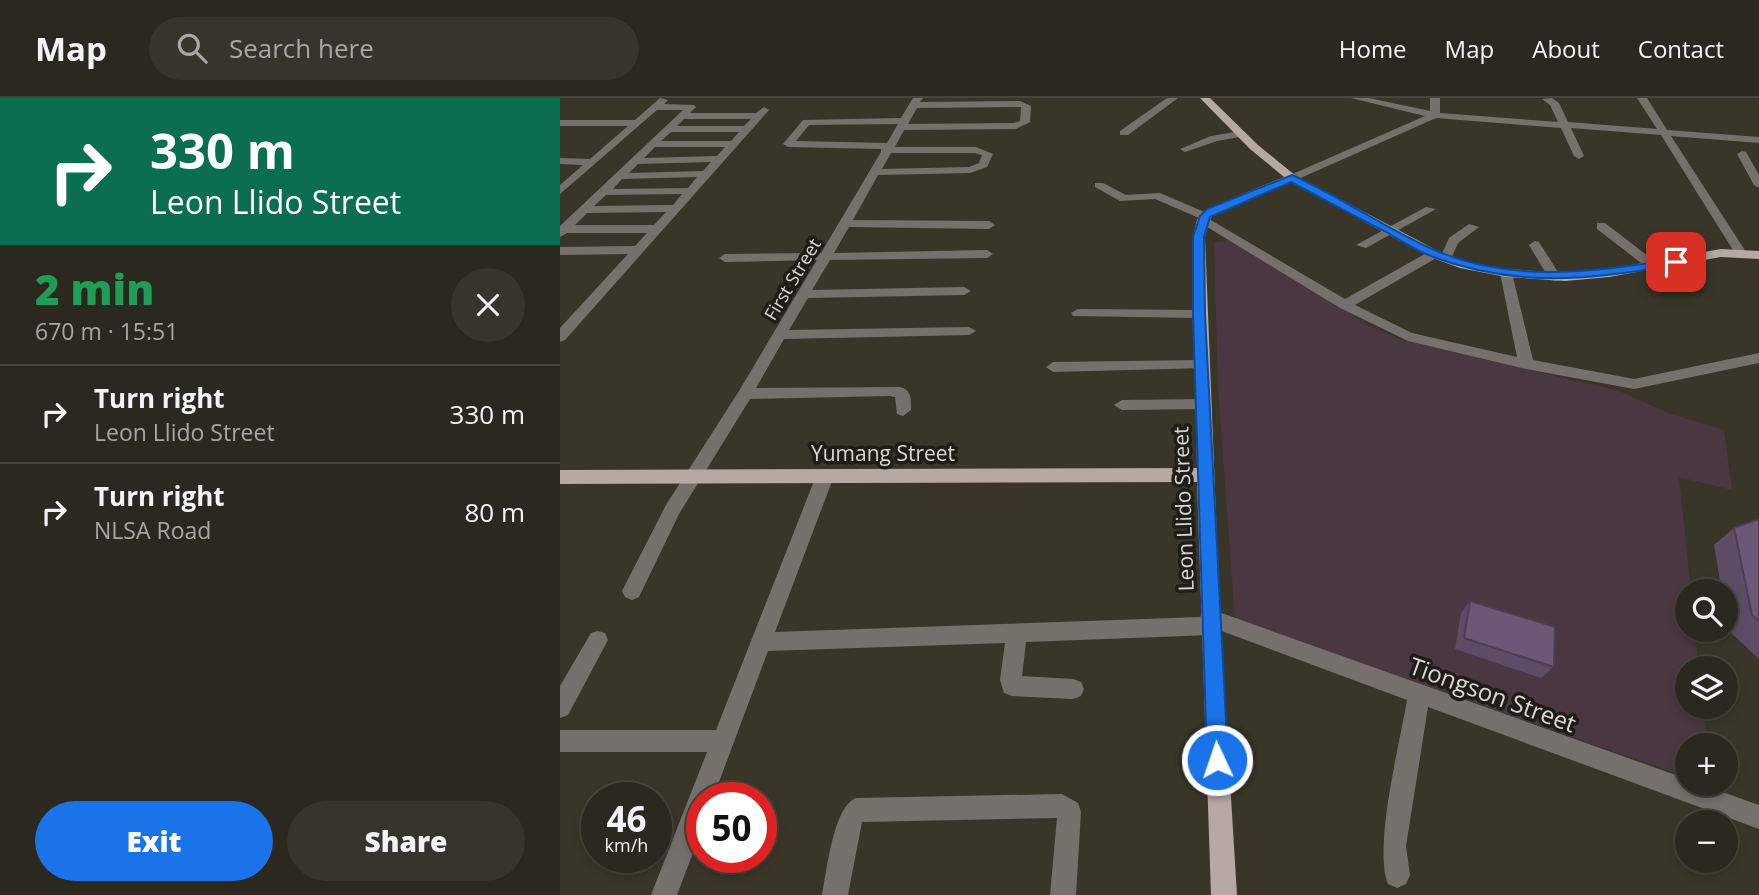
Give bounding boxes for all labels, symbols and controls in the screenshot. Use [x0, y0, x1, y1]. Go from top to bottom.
search box [149, 17, 639, 80]
text: Map [35, 26, 107, 71]
icon: search [173, 29, 211, 67]
text: Search here [229, 30, 374, 66]
text: Home [1339, 32, 1407, 65]
text: Map [1445, 32, 1494, 65]
text: About [1532, 32, 1600, 65]
text: Contact [1638, 32, 1724, 65]
text: 330 m [150, 117, 295, 183]
icon: right [35, 126, 126, 217]
text: Leon Llido Street [150, 180, 401, 223]
pin [1646, 232, 1706, 292]
street label: First Street [758, 234, 826, 324]
icon: arrive [1657, 243, 1695, 281]
text: 2 min [35, 260, 154, 317]
button: close [451, 268, 525, 342]
text: 670 m · 15:51 [35, 315, 178, 347]
text: Turn right [94, 380, 225, 416]
icon: right [35, 395, 73, 433]
text: 330 m [450, 396, 525, 432]
text: Leon Llido Street [94, 416, 275, 448]
street label: Leon Llido Street [1166, 426, 1200, 592]
street label: Yumang Street [811, 439, 955, 467]
text: Turn right [94, 478, 225, 514]
icon: right [35, 493, 73, 531]
text: 80 m [464, 494, 525, 530]
text: NLSA Road [94, 514, 211, 546]
map controls [1675, 579, 1738, 873]
button: search [1675, 579, 1738, 642]
street label: Tiongson Street [1405, 649, 1581, 739]
button: layers [1675, 656, 1738, 719]
position arrow [1180, 723, 1254, 797]
button: + [1675, 733, 1738, 796]
speed limit sign: 50 [686, 782, 777, 873]
text: 46 [606, 795, 647, 842]
button: Exit [35, 801, 273, 881]
button: Share [287, 801, 525, 881]
button: − [1675, 810, 1738, 873]
text: km/h [605, 833, 648, 857]

